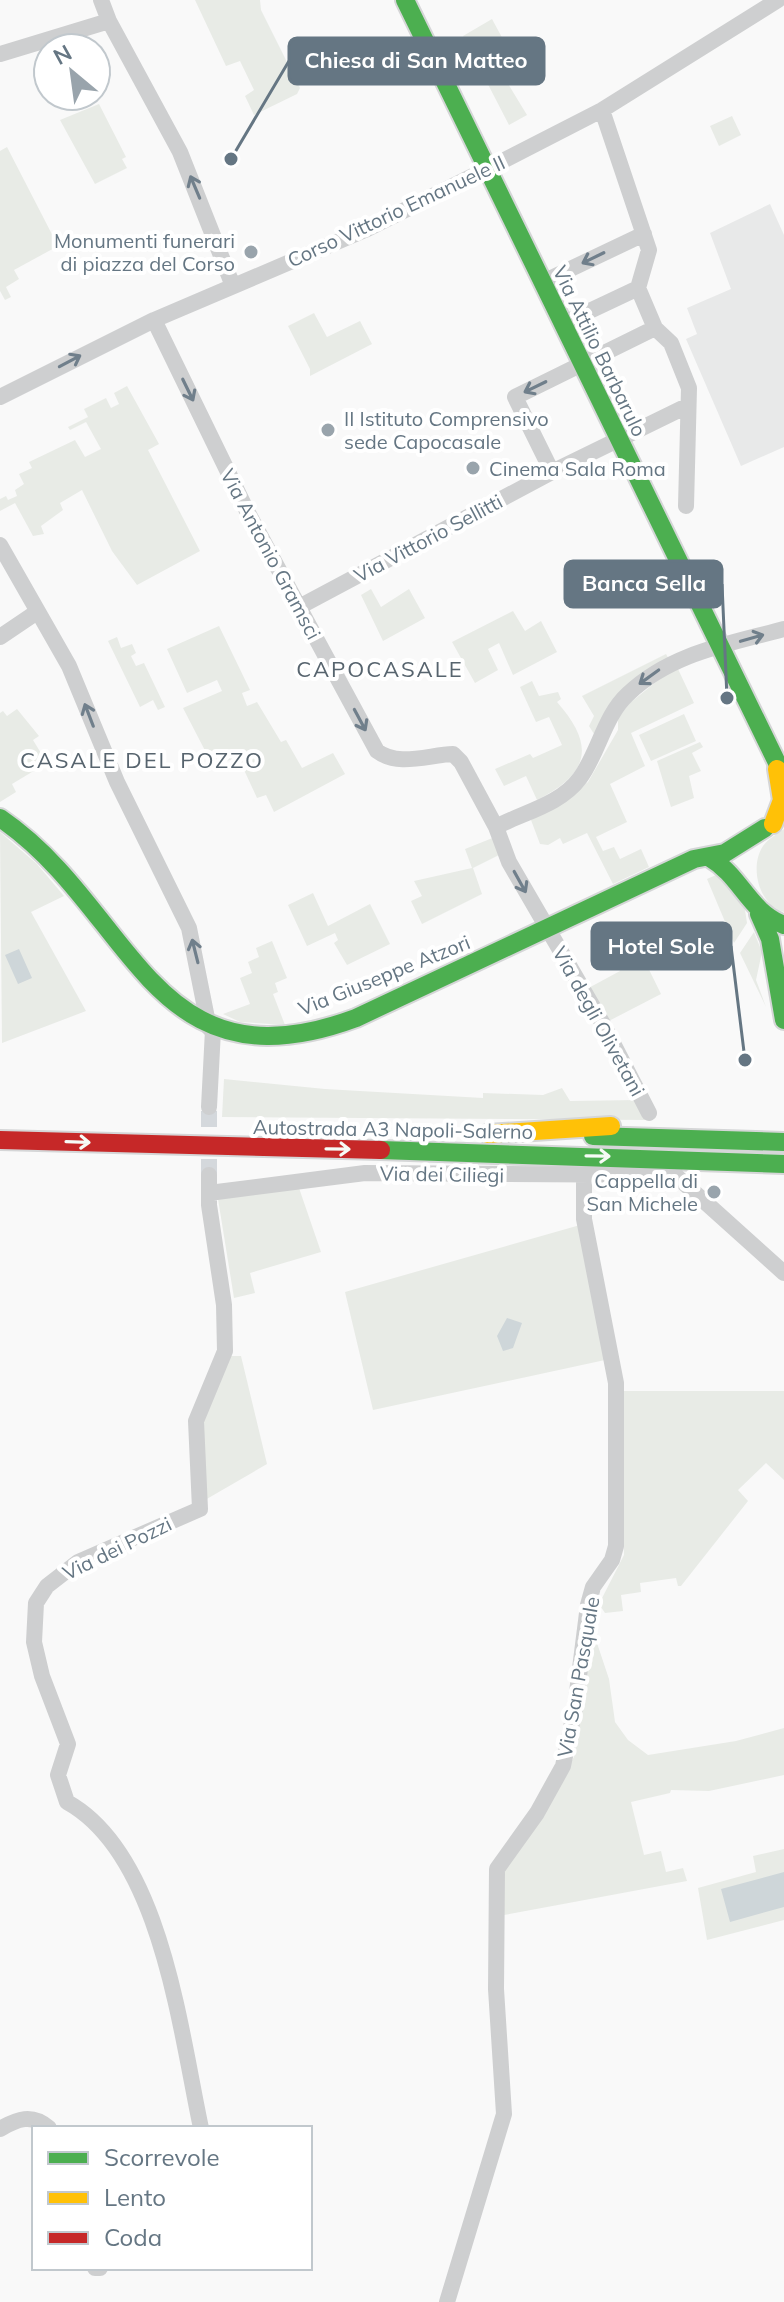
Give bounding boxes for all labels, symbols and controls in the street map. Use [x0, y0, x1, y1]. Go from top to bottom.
north arrow [32, 32, 112, 112]
text: N [48, 38, 76, 71]
callout: Chiesa di San Matteo [289, 38, 544, 84]
text: Chiesa di San Matteo [304, 46, 528, 74]
street label: Corso Vittorio Emanuele II [283, 150, 509, 272]
one-way arrow [187, 175, 201, 200]
place label: Monumenti funerari di piazza del Corso [54, 228, 235, 276]
marker: Monumenti funerari di piazza del Corso [242, 243, 260, 261]
one-way arrow [582, 251, 606, 266]
street label: Via Attilio Barbarulo [548, 262, 652, 440]
one-way arrow [57, 353, 81, 369]
one-way arrow [180, 378, 196, 402]
one-way arrow [524, 380, 548, 395]
place label: II Istituto Comprensivo sede Capocasale [344, 406, 549, 454]
marker: II Istituto Comprensivo sede Capocasale [319, 421, 337, 439]
place label: Cinema Sala Roma [489, 456, 666, 481]
marker: Cinema Sala Roma [464, 459, 482, 477]
street label: Via Antonio Gramsci [215, 464, 327, 644]
street label: Via Vittorio Sellitti [350, 488, 506, 588]
callout: Banca Sella [565, 561, 722, 607]
text: Banca Sella [582, 569, 706, 597]
one-way arrow [739, 629, 765, 644]
district label: CAPOCASALE [296, 655, 464, 683]
one-way arrow [639, 668, 661, 685]
one-way arrow [81, 703, 95, 728]
one-way arrow [352, 707, 368, 731]
district label: CASALE DEL POZZO [20, 746, 264, 774]
one-way arrow [512, 870, 528, 893]
callout: Hotel Sole [592, 923, 731, 969]
street label: Via Giuseppe Atzori [295, 929, 473, 1021]
text: Hotel Sole [607, 932, 715, 960]
one-way arrow [186, 939, 201, 965]
street label: Via degli Olivetani [547, 942, 651, 1100]
street label: Autostrada A3 Napoli-Salerno [253, 1114, 533, 1144]
one-way arrow [64, 1134, 91, 1150]
one-way arrow [324, 1142, 351, 1157]
one-way arrow [584, 1148, 611, 1164]
street label: Via dei Ciliegi [380, 1160, 504, 1188]
place label: Cappella di San Michele [587, 1168, 698, 1216]
marker: Cappella di San Michele [705, 1183, 723, 1201]
street label: Via dei Pozzi [58, 1511, 176, 1585]
street label: Via San Pasquale [552, 1595, 604, 1759]
legend [32, 2126, 312, 2270]
text: Scorrevole [104, 2142, 220, 2172]
text: Lento [104, 2182, 166, 2212]
text: Coda [104, 2222, 162, 2252]

